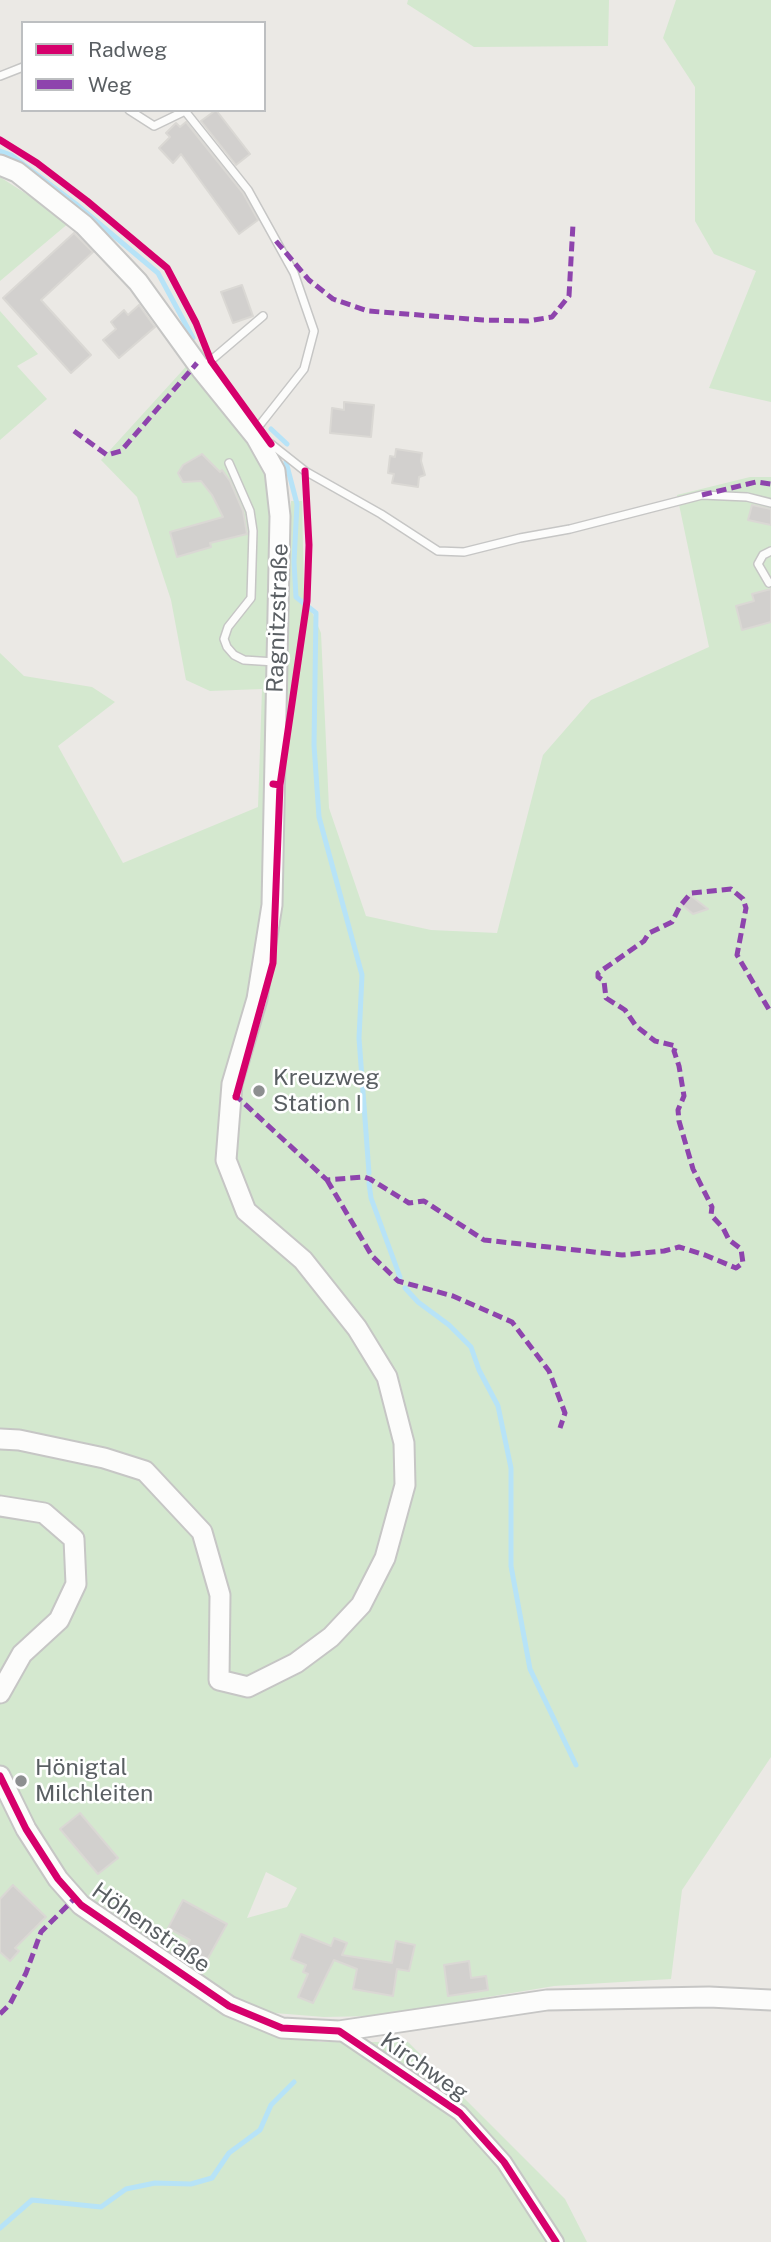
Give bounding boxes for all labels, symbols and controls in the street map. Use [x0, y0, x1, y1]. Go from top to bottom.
legend [21, 21, 266, 112]
text: Radweg [88, 37, 167, 62]
text: Weg [88, 72, 132, 97]
street label: Ragnitzstraße [262, 543, 294, 693]
place label: Kreuzweg Station I [273, 1064, 380, 1118]
marker: Kreuzweg Station I [251, 1083, 267, 1099]
place label: Hönigtal Milchleiten [35, 1754, 153, 1808]
marker: Hönigtal Milchleiten [13, 1773, 29, 1789]
street label: Höhenstraße [87, 1877, 215, 1979]
street label: Kirchweg [375, 2027, 473, 2107]

